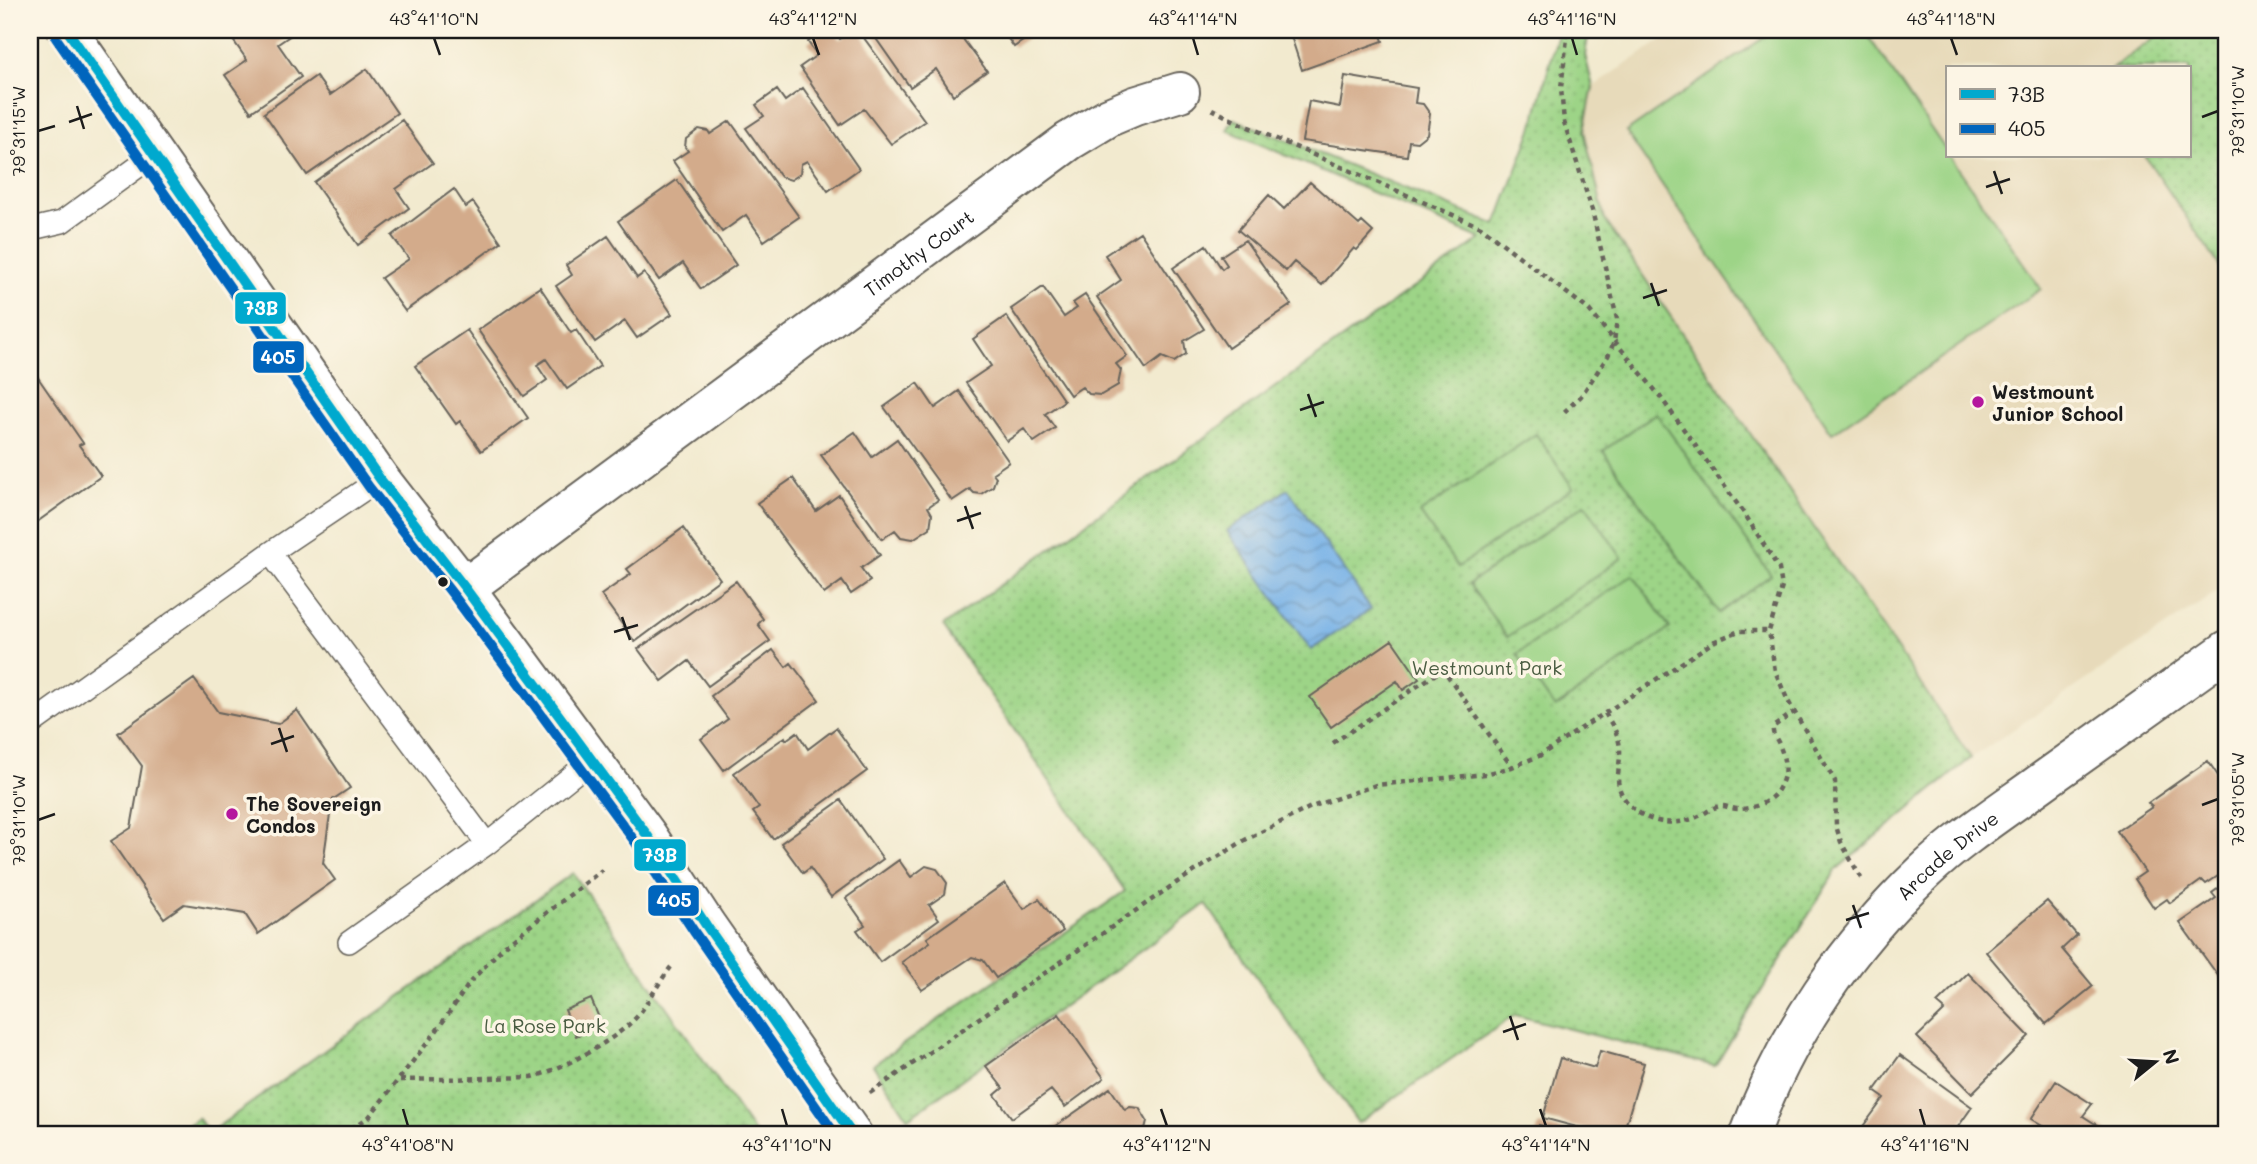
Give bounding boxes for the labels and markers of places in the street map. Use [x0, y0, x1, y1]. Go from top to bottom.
place label: Westmount Junior School [1992, 379, 2124, 426]
marker: Westmount Junior School [1970, 394, 1986, 410]
unlabelled marker [436, 575, 450, 589]
place label: The Sovereign Condos [246, 791, 381, 838]
marker: The Sovereign Condos [224, 806, 240, 822]

